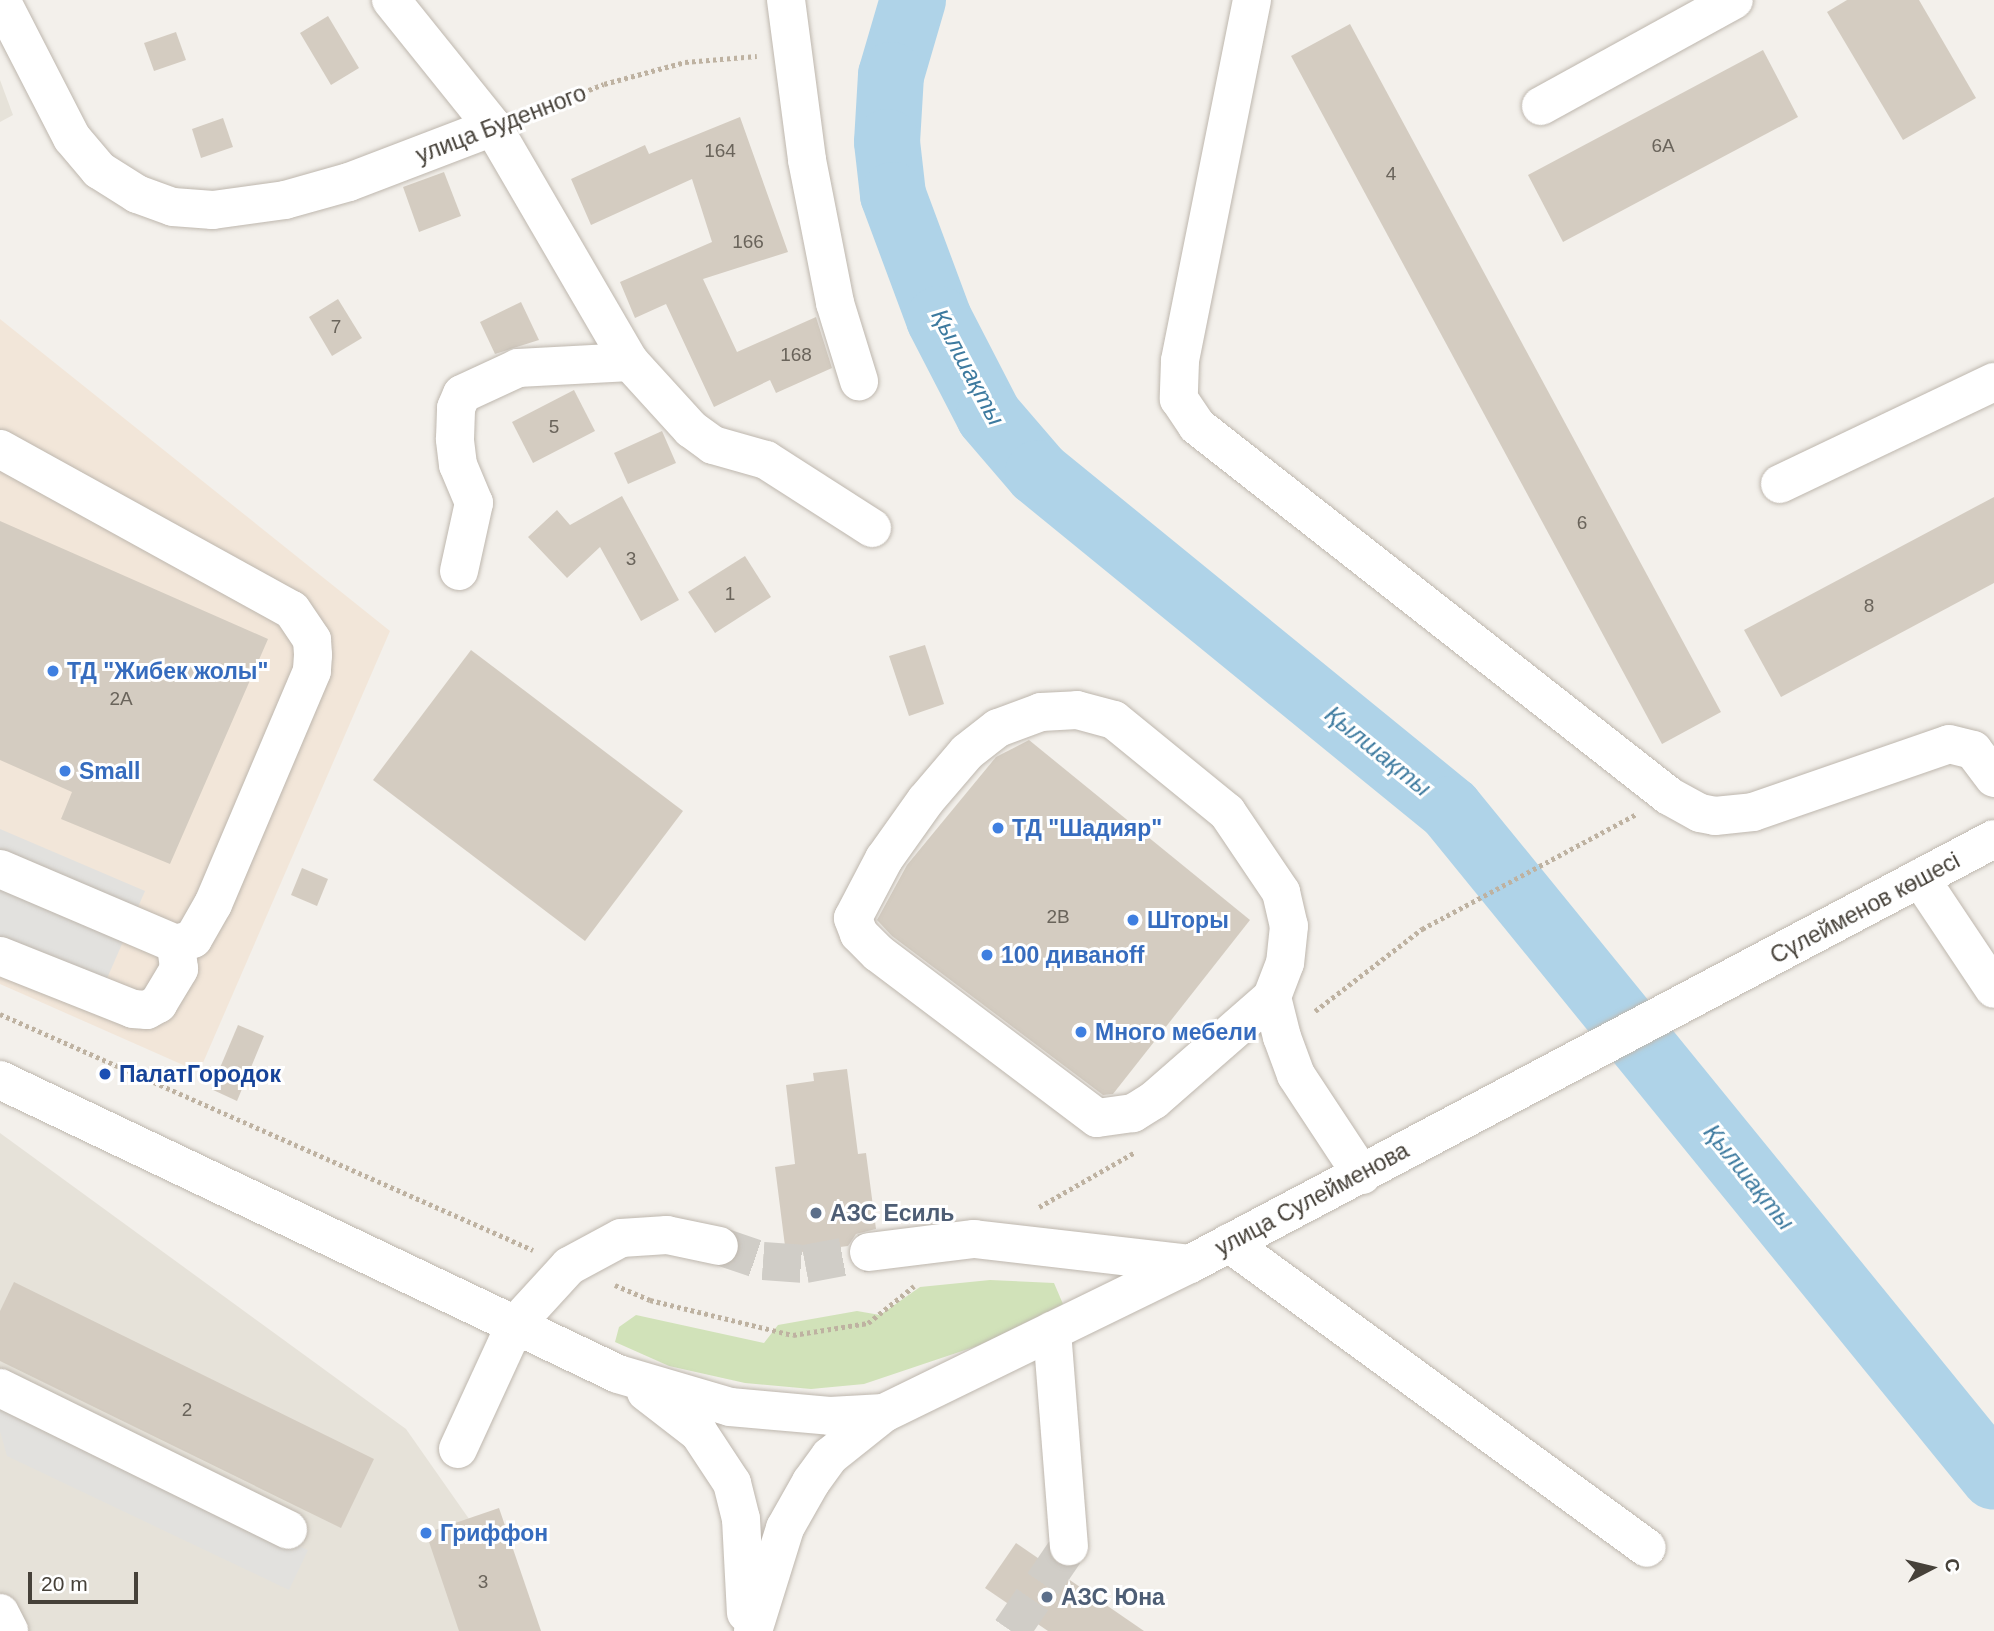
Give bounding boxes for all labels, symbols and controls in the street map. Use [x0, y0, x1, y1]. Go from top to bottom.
street label: улица Буденного [412, 79, 590, 169]
house number: 6А [1651, 135, 1675, 157]
house number: 164 [704, 140, 736, 162]
house number: 4 [1386, 163, 1396, 185]
house number: 166 [732, 231, 764, 253]
water label: Қылшақты [925, 304, 1011, 430]
house number: 7 [331, 316, 341, 338]
house number: 168 [780, 344, 812, 366]
house number: 5 [549, 416, 559, 438]
house number: 6 [1577, 512, 1587, 534]
house number: 3 [626, 548, 636, 570]
house number: 1 [725, 583, 735, 605]
house number: 8 [1864, 595, 1874, 617]
place label: ТД "Жибек жолы" [67, 657, 268, 685]
marker: ТД "Жибек жолы" [45, 663, 61, 679]
house number: 2А [109, 688, 133, 710]
water label: Қылшақты [1319, 700, 1437, 802]
place label: Small [79, 757, 140, 785]
marker: Small [57, 763, 73, 779]
place label: ТД "Шадияр" [1012, 814, 1162, 842]
marker: ТД "Шадияр" [990, 820, 1006, 836]
street label: Сүлейменов көшесі [1766, 846, 1964, 970]
house number: 2В [1046, 906, 1070, 928]
place label: Шторы [1147, 906, 1229, 934]
marker: Шторы [1125, 912, 1141, 928]
place label: 100 диваноff [1001, 941, 1144, 969]
marker: 100 диваноff [979, 947, 995, 963]
place label: Много мебели [1095, 1018, 1257, 1046]
marker: Много мебели [1073, 1024, 1089, 1040]
place label: ПалатГородок [119, 1060, 281, 1088]
marker: ПалатГородок [97, 1066, 113, 1082]
water label: Қылшақты [1698, 1118, 1800, 1236]
street label: улица Сулейменова [1211, 1136, 1413, 1262]
place label: АЗС Есиль [830, 1199, 954, 1227]
marker: АЗС Есиль [808, 1205, 824, 1221]
house number: 2 [182, 1399, 192, 1421]
place label: Гриффон [440, 1519, 548, 1547]
marker: Гриффон [418, 1525, 434, 1541]
north arrow [1896, 1533, 1966, 1603]
text: С [1941, 1557, 1964, 1573]
scale bar [32, 1558, 142, 1602]
house number: 3 [478, 1571, 488, 1593]
text: 20 m [41, 1572, 88, 1595]
place label: АЗС Юна [1061, 1583, 1165, 1611]
marker: АЗС Юна [1039, 1589, 1055, 1605]

